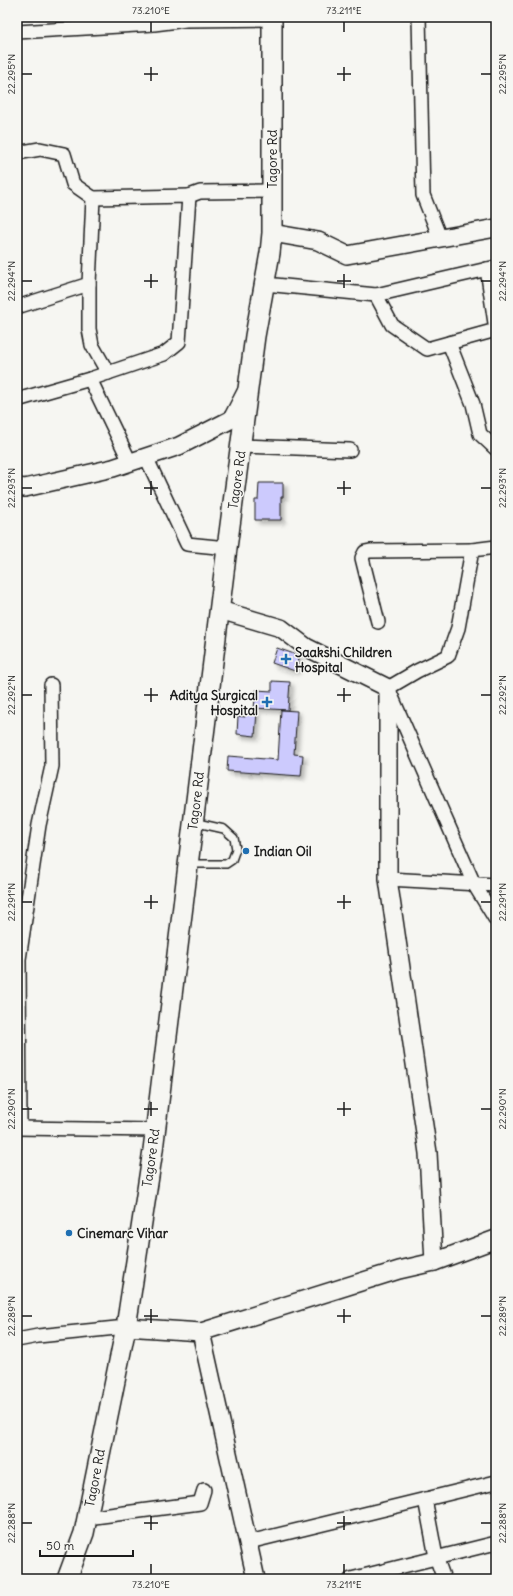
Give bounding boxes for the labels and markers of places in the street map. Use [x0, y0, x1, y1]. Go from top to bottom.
place label: Saakshi Children Hospital [295, 644, 393, 676]
marker: Saakshi Children Hospital [280, 653, 292, 665]
place label: Aditya Surgical Hospital [170, 687, 258, 719]
marker: Aditya Surgical Hospital [261, 696, 273, 708]
place label: Indian Oil [254, 843, 312, 860]
marker: Indian Oil [241, 846, 251, 856]
place label: Cinemarc Vihar [77, 1225, 169, 1242]
marker: Cinemarc Vihar [64, 1228, 74, 1238]

